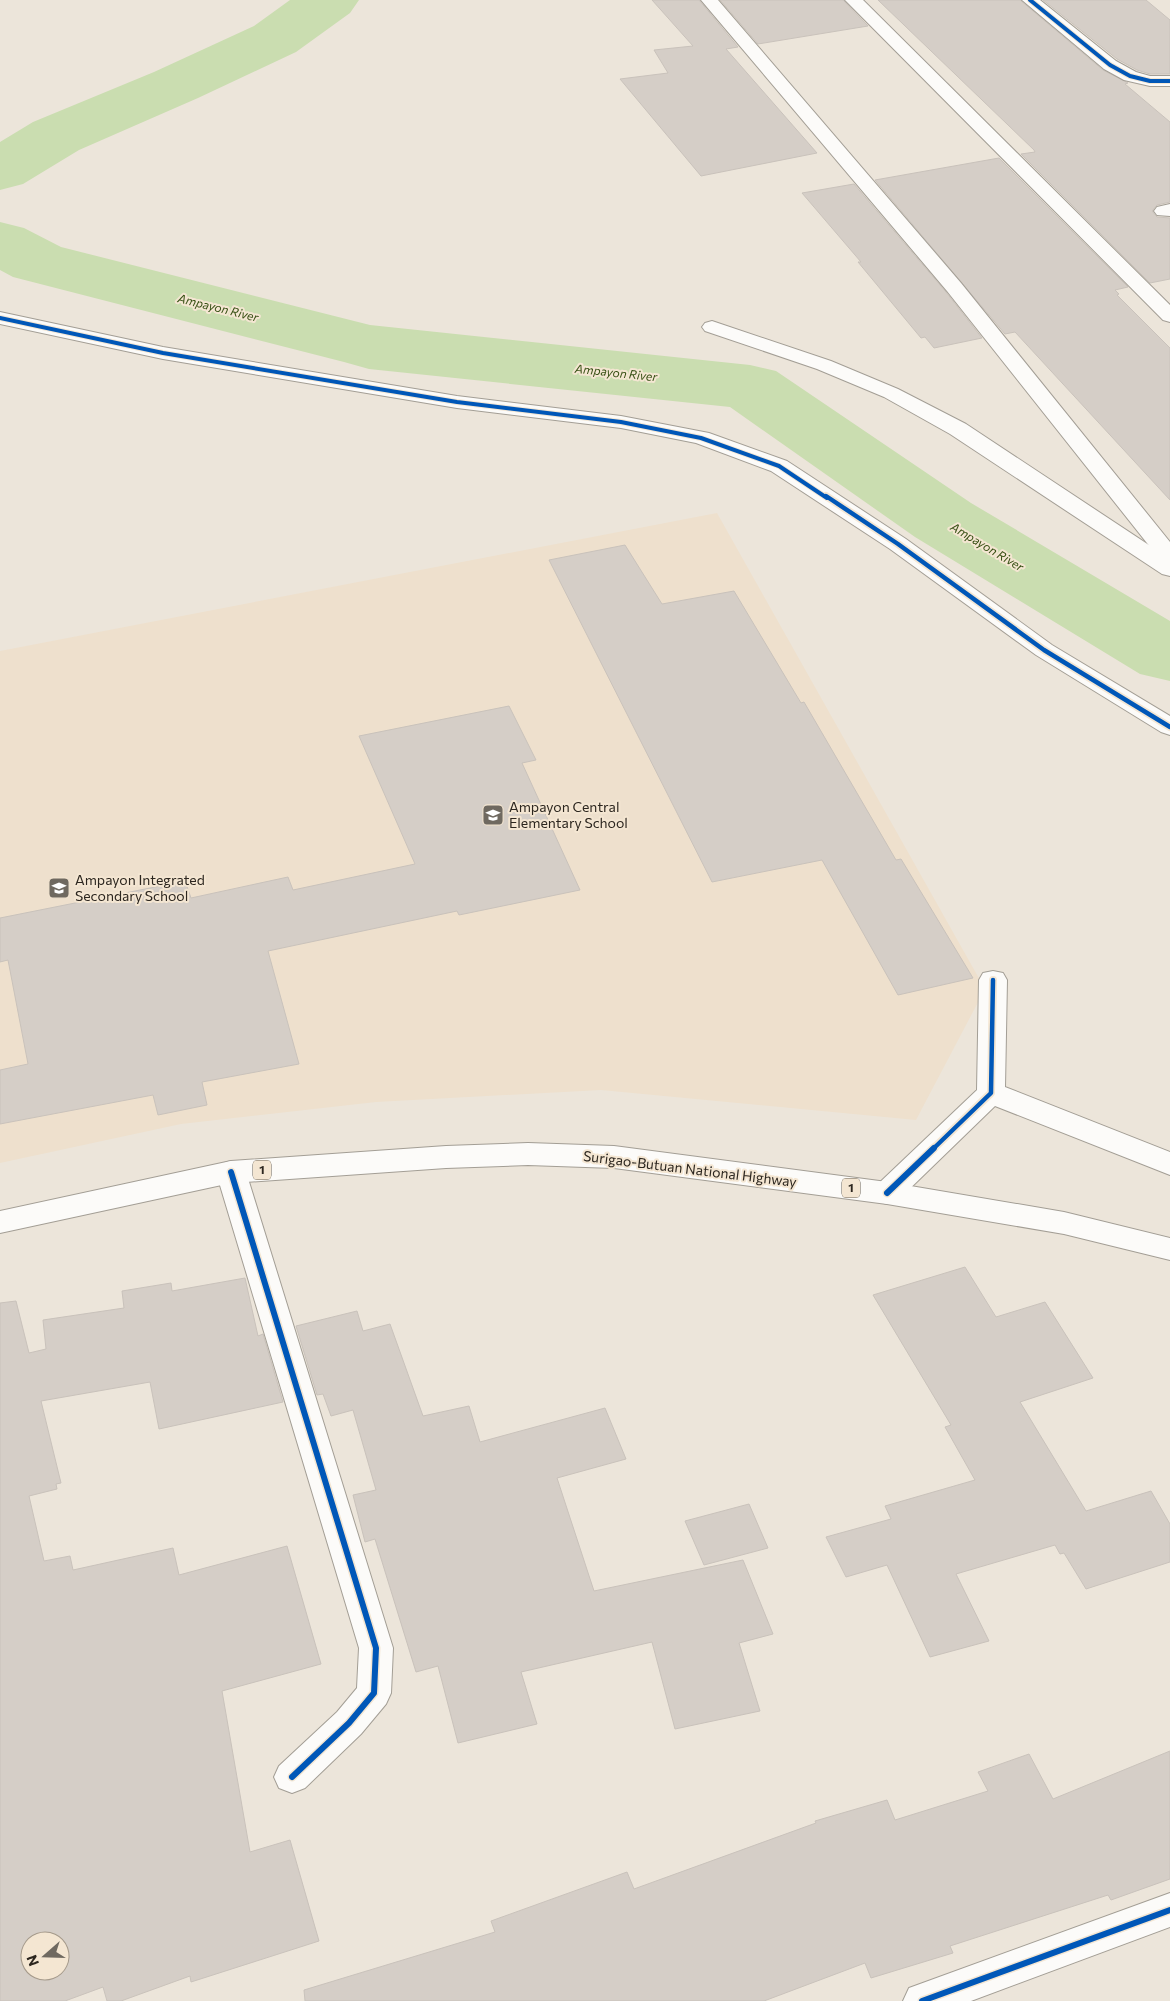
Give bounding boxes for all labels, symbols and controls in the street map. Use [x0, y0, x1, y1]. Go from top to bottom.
water label: Ampayon River [175, 290, 261, 324]
water label: Ampayon River [573, 361, 659, 383]
water label: Ampayon River [948, 518, 1028, 574]
place label: Ampayon Central Elementary School [509, 798, 628, 831]
school or university icon: Ampayon Central Elementary School [481, 803, 505, 827]
place label: Ampayon Integrated Secondary School [75, 871, 205, 904]
school or university icon: Ampayon Integrated Secondary School [47, 876, 71, 900]
street label: Surigao-Butuan National Highway [582, 1147, 798, 1190]
road number: 1 [253, 1160, 271, 1180]
road number: 1 [842, 1178, 860, 1198]
north arrow [20, 1931, 70, 1981]
text: N [23, 1953, 42, 1968]

